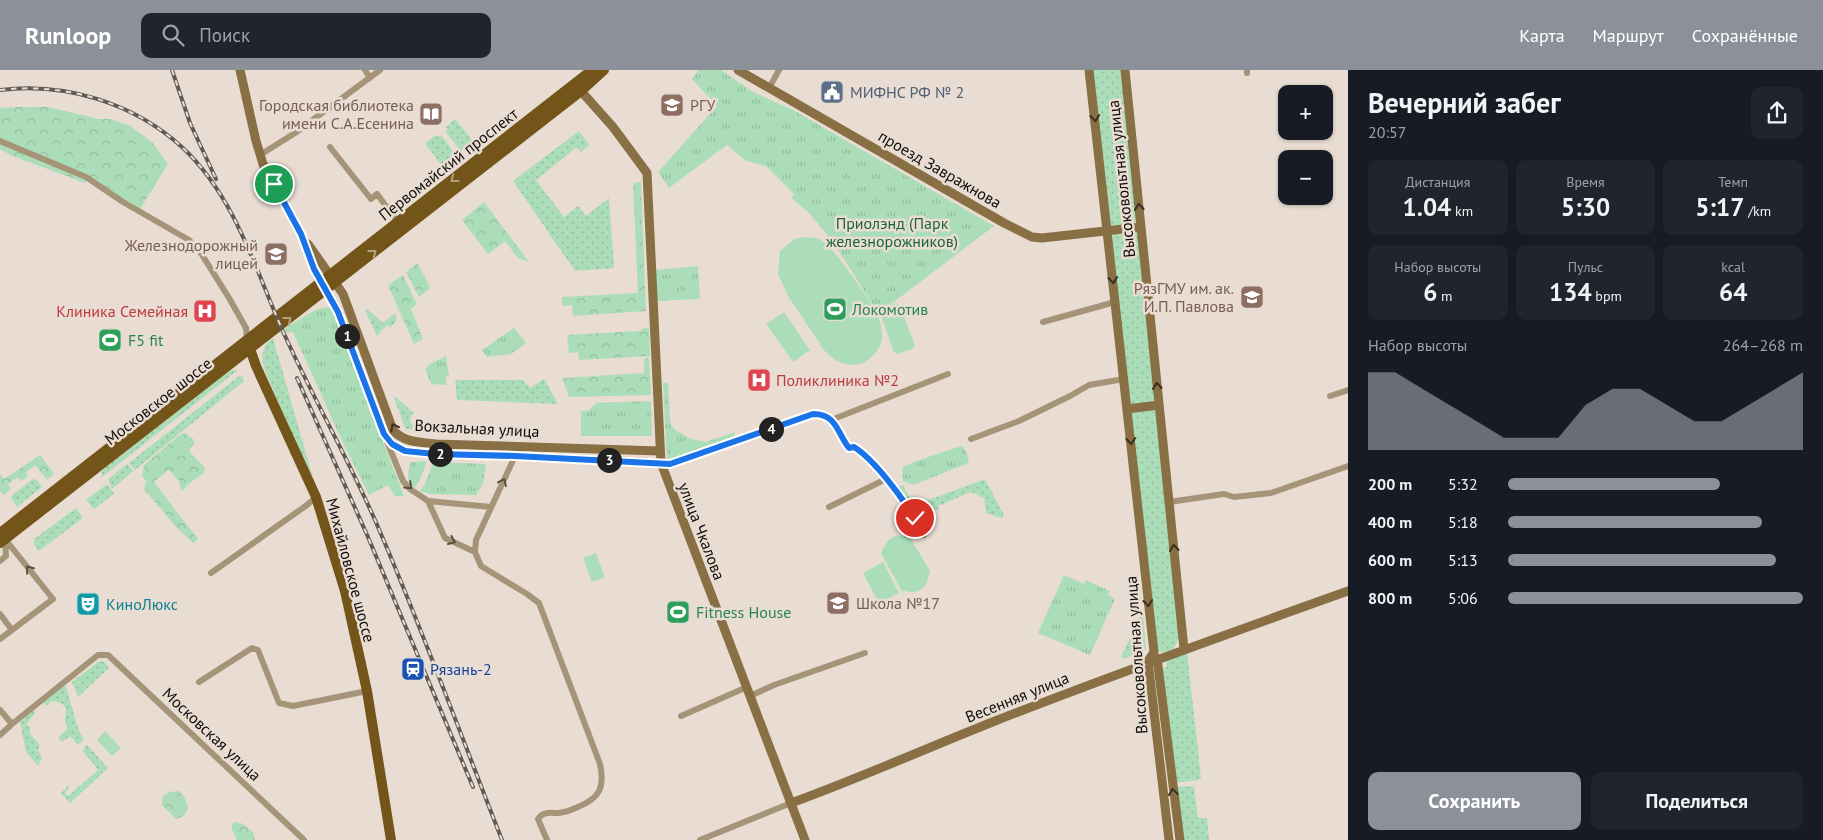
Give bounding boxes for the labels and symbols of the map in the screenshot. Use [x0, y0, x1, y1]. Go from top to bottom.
public building icon: МИФНС РФ № 2 [819, 79, 845, 105]
place label: МИФНС РФ № 2 [850, 82, 964, 102]
school or university icon: РГУ [659, 92, 685, 118]
place label: Городская библиотека имени С.А.Есенина [259, 95, 414, 133]
place label: РГУ [690, 95, 715, 115]
street label: Высоковольтная улица [1103, 99, 1139, 259]
library icon: Городская библиотека имени С.А.Есенина [418, 101, 444, 127]
street label: Первомайский проспект [374, 103, 522, 225]
one-way arrow [1089, 115, 1100, 123]
street label: проезд Завражнова [875, 126, 1005, 212]
pin [253, 163, 295, 205]
one-way arrow [451, 173, 460, 181]
one-way arrow [1134, 203, 1145, 211]
park label: Приолэнд (Парк железнорожников) [826, 213, 958, 251]
place label: Железнодорожный лицей [124, 235, 258, 273]
school or university icon: Железнодорожный лицей [263, 241, 289, 267]
one-way arrow [368, 249, 377, 258]
one-way arrow [1107, 276, 1118, 284]
place label: РязГМУ им. ак. И.П. Павлова [1134, 278, 1234, 316]
school or university icon: РязГМУ им. ак. И.П. Павлова [1239, 284, 1265, 310]
sports icon: Локомотив [822, 296, 848, 322]
hospital icon: Клиника Семейная [192, 298, 218, 324]
place label: Локомотив [851, 299, 928, 319]
place label: Клиника Семейная [56, 301, 188, 321]
one-way arrow [282, 317, 291, 325]
pin: 1 [334, 324, 360, 348]
sports icon: F5 fit [97, 327, 123, 353]
place label: F5 fit [128, 330, 164, 350]
street label: Московское шоссе [100, 353, 216, 449]
hospital icon: Поликлиника №2 [746, 367, 772, 393]
place label: Поликлиника №2 [776, 370, 899, 390]
one-way arrow [1152, 382, 1163, 390]
street label: Вокзальная улица [414, 415, 540, 441]
pin: 4 [758, 416, 784, 442]
one-way arrow [390, 424, 400, 433]
one-way arrow [1125, 438, 1136, 446]
pin: 2 [428, 442, 452, 466]
pin: 3 [596, 448, 622, 472]
one-way arrow [497, 478, 507, 487]
street label: улица Чкалова [674, 479, 730, 583]
one-way arrow [403, 480, 412, 489]
street label: Михайловское шоссе [322, 496, 380, 644]
pin [894, 497, 936, 539]
one-way arrow [447, 535, 456, 545]
one-way arrow [1169, 544, 1180, 552]
one-way arrow [27, 566, 35, 575]
street label: Высоковольтная улица [1121, 575, 1151, 735]
school or university icon: Школа №17 [825, 590, 851, 616]
theatre icon: КиноЛюкс [75, 591, 101, 617]
place label: Школа №17 [856, 593, 940, 613]
place label: КиноЛюкс [106, 594, 178, 614]
sports icon: Fitness House [665, 599, 691, 625]
one-way arrow [1142, 599, 1153, 607]
place label: Fitness House [696, 602, 791, 622]
station icon: Рязань-2 [400, 656, 426, 682]
place label: Рязань-2 [430, 659, 492, 679]
street label: Весенняя улица [962, 667, 1072, 727]
street label: Московская улица [158, 683, 266, 785]
one-way arrow [1169, 787, 1179, 796]

